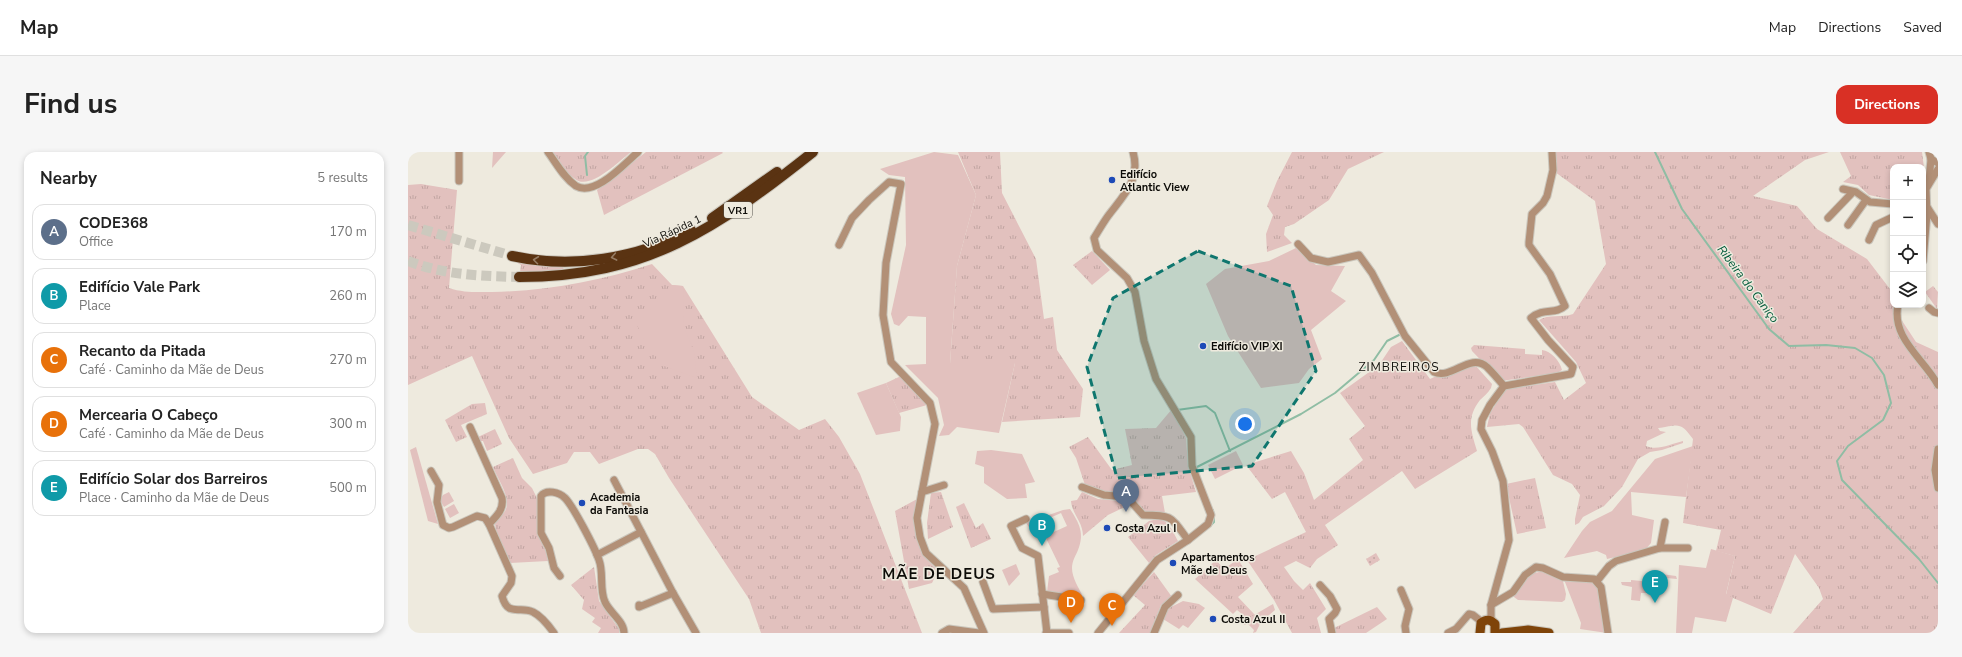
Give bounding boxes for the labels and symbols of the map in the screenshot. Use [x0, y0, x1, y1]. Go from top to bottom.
place label: Edifício Atlantic View [1120, 167, 1190, 195]
marker: Edifício Atlantic View [1107, 175, 1117, 185]
road number: VR1 [724, 202, 752, 218]
street label: Via Rápida 1 [640, 211, 704, 252]
water label: Ribeira do Caniço [1714, 242, 1783, 326]
one-way arrow [611, 252, 617, 261]
one-way arrow [533, 255, 539, 264]
place label: Edifício VIP XI [1211, 339, 1283, 354]
marker: Edifício VIP XI [1198, 341, 1208, 351]
district label: ZIMBREIROS [1358, 359, 1440, 375]
your location [1235, 414, 1255, 434]
pin: A [1113, 479, 1139, 512]
place label: Academia da Fantasia [590, 490, 648, 518]
marker: Academia da Fantasia [577, 498, 587, 508]
pin: B [1029, 513, 1055, 546]
place label: Costa Azul I [1115, 521, 1176, 536]
marker: Costa Azul I [1102, 523, 1112, 533]
place label: Apartamentos Mãe de Deus [1181, 550, 1255, 578]
marker: Apartamentos Mãe de Deus [1168, 558, 1178, 568]
district label: MÃE DE DEUS [882, 563, 996, 584]
pin: E [1642, 570, 1668, 603]
pin: D [1058, 590, 1084, 623]
pin: C [1099, 593, 1125, 626]
place label: Costa Azul II [1221, 612, 1285, 627]
marker: Costa Azul II [1208, 614, 1218, 624]

